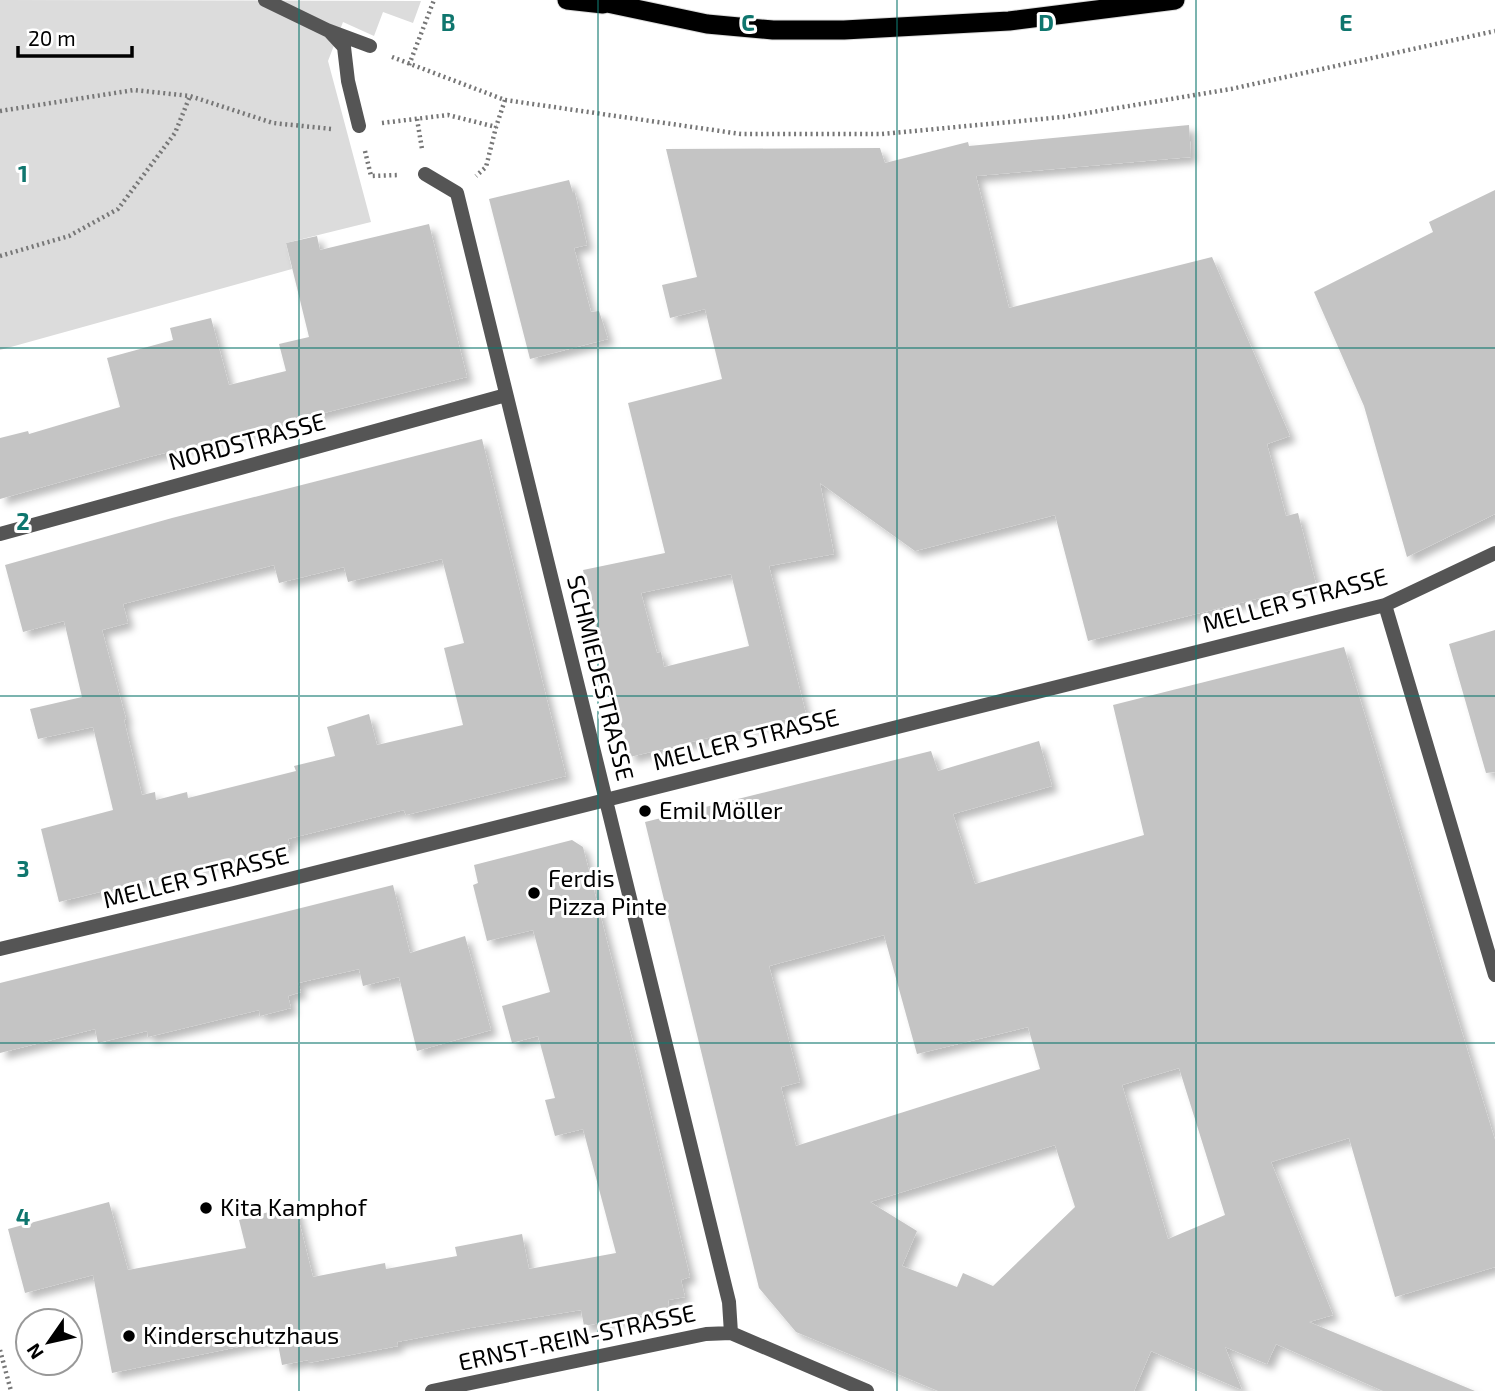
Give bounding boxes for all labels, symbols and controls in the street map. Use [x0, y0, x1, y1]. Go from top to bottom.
text: B [441, 8, 455, 36]
text: C [741, 8, 755, 36]
text: D [1038, 8, 1054, 36]
text: E [1339, 8, 1353, 36]
scale bar [18, 14, 131, 58]
text: 20 m [28, 25, 76, 50]
text: 1 [18, 159, 28, 187]
street label: NORDSTRASSE [165, 406, 328, 475]
text: 2 [16, 507, 30, 535]
street label: MELLER STRASSE [1199, 561, 1390, 638]
street label: SCHMIEDESTRASSE [562, 572, 641, 783]
street label: MELLER STRASSE [650, 701, 841, 776]
place label: Emil Möller [659, 795, 783, 824]
marker: Emil Möller [637, 803, 653, 819]
street label: MELLER STRASSE [100, 839, 291, 914]
text: 3 [16, 854, 30, 882]
place label: Ferdis Pizza Pinte [548, 863, 667, 920]
marker: Ferdis Pizza Pinte [526, 885, 542, 901]
place label: Kita Kamphof [220, 1192, 368, 1221]
marker: Kita Kamphof [198, 1200, 214, 1216]
text: 4 [16, 1202, 30, 1230]
street label: ERNST-REIN-STRASSE [456, 1297, 698, 1376]
north arrow [14, 1307, 84, 1377]
place label: Kinderschutzhaus [143, 1320, 339, 1349]
marker: Kinderschutzhaus [121, 1328, 137, 1344]
text: N [21, 1340, 48, 1364]

